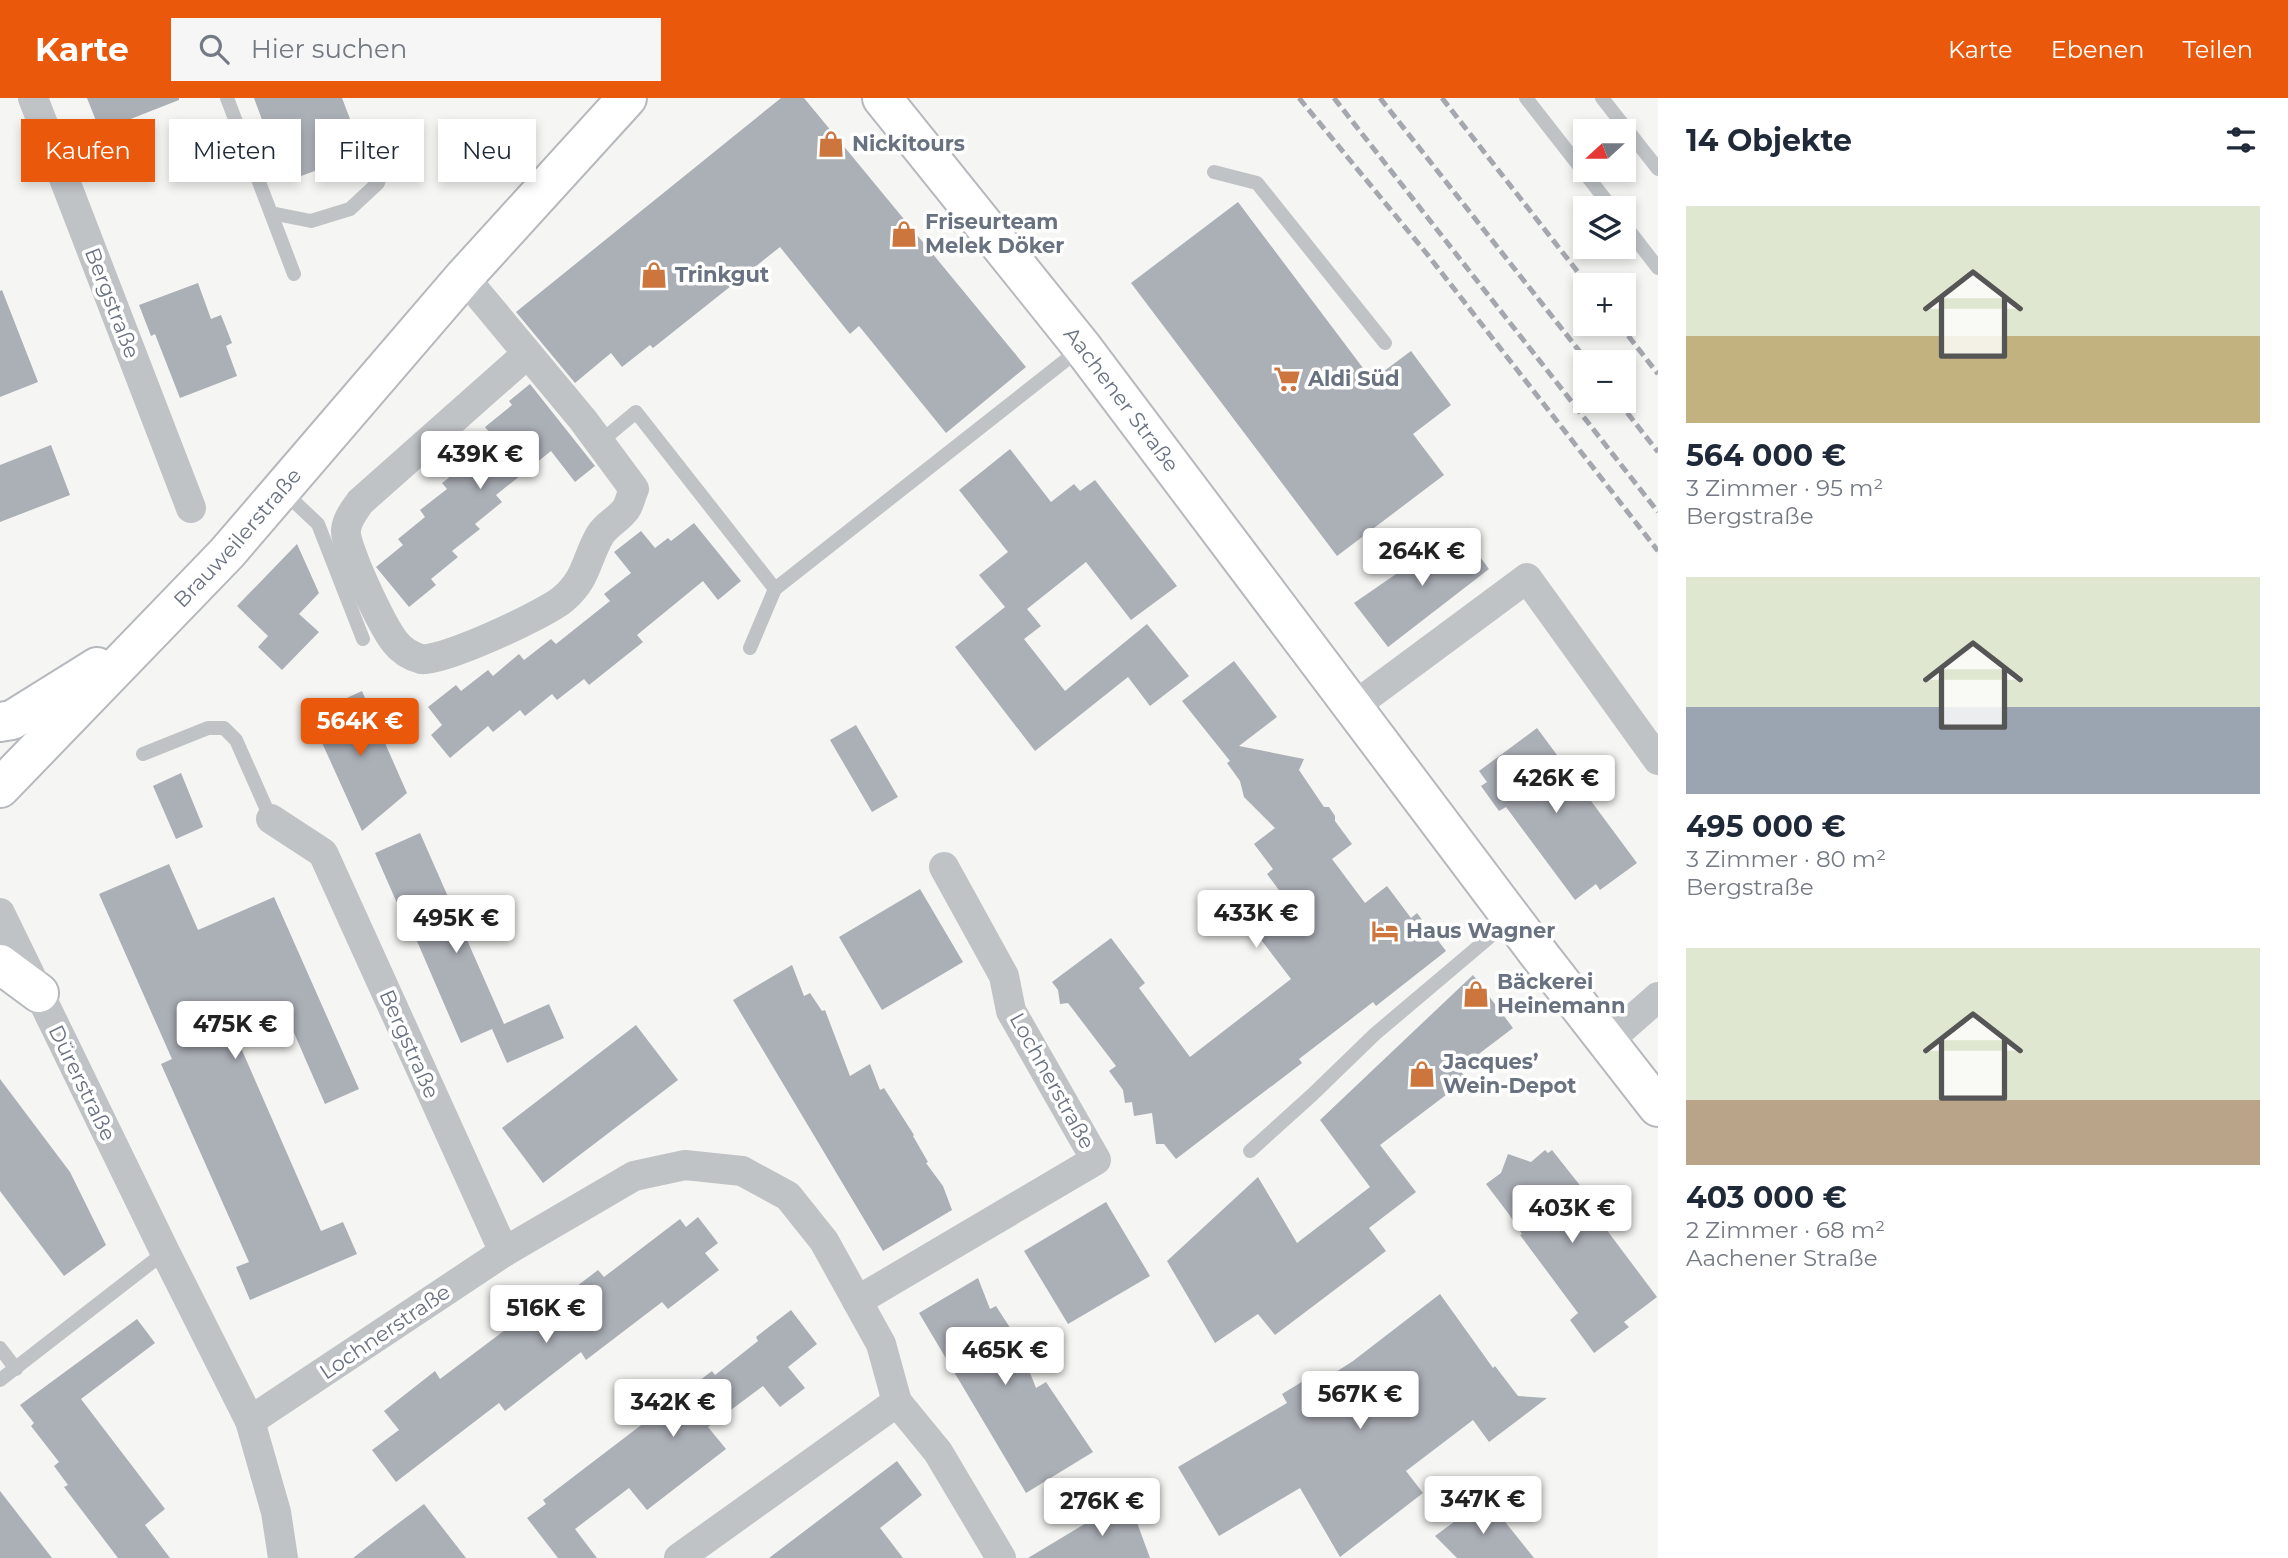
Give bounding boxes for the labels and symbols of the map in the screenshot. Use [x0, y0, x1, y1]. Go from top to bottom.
north arrow [1573, 119, 1636, 182]
shop icon: Nickitours [816, 129, 846, 159]
place label: Nickitours [852, 131, 965, 156]
place label: Friseurteam Melek Döker [925, 209, 1064, 258]
shop icon: Friseurteam Melek Döker [889, 219, 919, 249]
street label: Bergstraße [80, 244, 145, 362]
shop icon: Trinkgut [639, 260, 669, 290]
place label: Trinkgut [675, 262, 769, 287]
street label: Aachener Straße [1059, 322, 1184, 477]
supermarket icon: Aldi Süd [1272, 364, 1302, 394]
place label: Aldi Süd [1307, 366, 1400, 391]
pin: 439K € [423, 432, 537, 491]
street label: Brauweilerstraße [168, 463, 306, 612]
pin: 264K € [1365, 528, 1479, 588]
pin: 564K € [303, 698, 417, 758]
pin: 426K € [1499, 756, 1613, 815]
pin: 433K € [1199, 890, 1313, 950]
pin: 495K € [399, 896, 513, 955]
hotel icon: Haus Wagner [1370, 916, 1400, 946]
place label: Haus Wagner [1406, 918, 1555, 943]
place label: Bäckerei Heinemann [1497, 969, 1625, 1018]
shop icon: Bäckerei Heinemann [1461, 979, 1491, 1009]
street label: Bergstraße [374, 985, 445, 1102]
pin: 475K € [178, 1002, 292, 1061]
street label: Lochnerstraße [1005, 1008, 1100, 1153]
street label: Dürerstraße [44, 1021, 121, 1145]
place label: Jacques’ Wein-Depot [1442, 1049, 1576, 1098]
shop icon: Jacques’ Wein-Depot [1407, 1059, 1437, 1089]
pin: 403K € [1515, 1186, 1629, 1245]
street label: Lochnerstraße [315, 1279, 455, 1384]
pin: 516K € [489, 1286, 603, 1345]
pin: 465K € [948, 1328, 1062, 1387]
pin: 567K € [1303, 1372, 1417, 1431]
pin: 342K € [616, 1380, 730, 1439]
pin: 347K € [1426, 1476, 1540, 1536]
pin: 276K € [1045, 1478, 1159, 1538]

